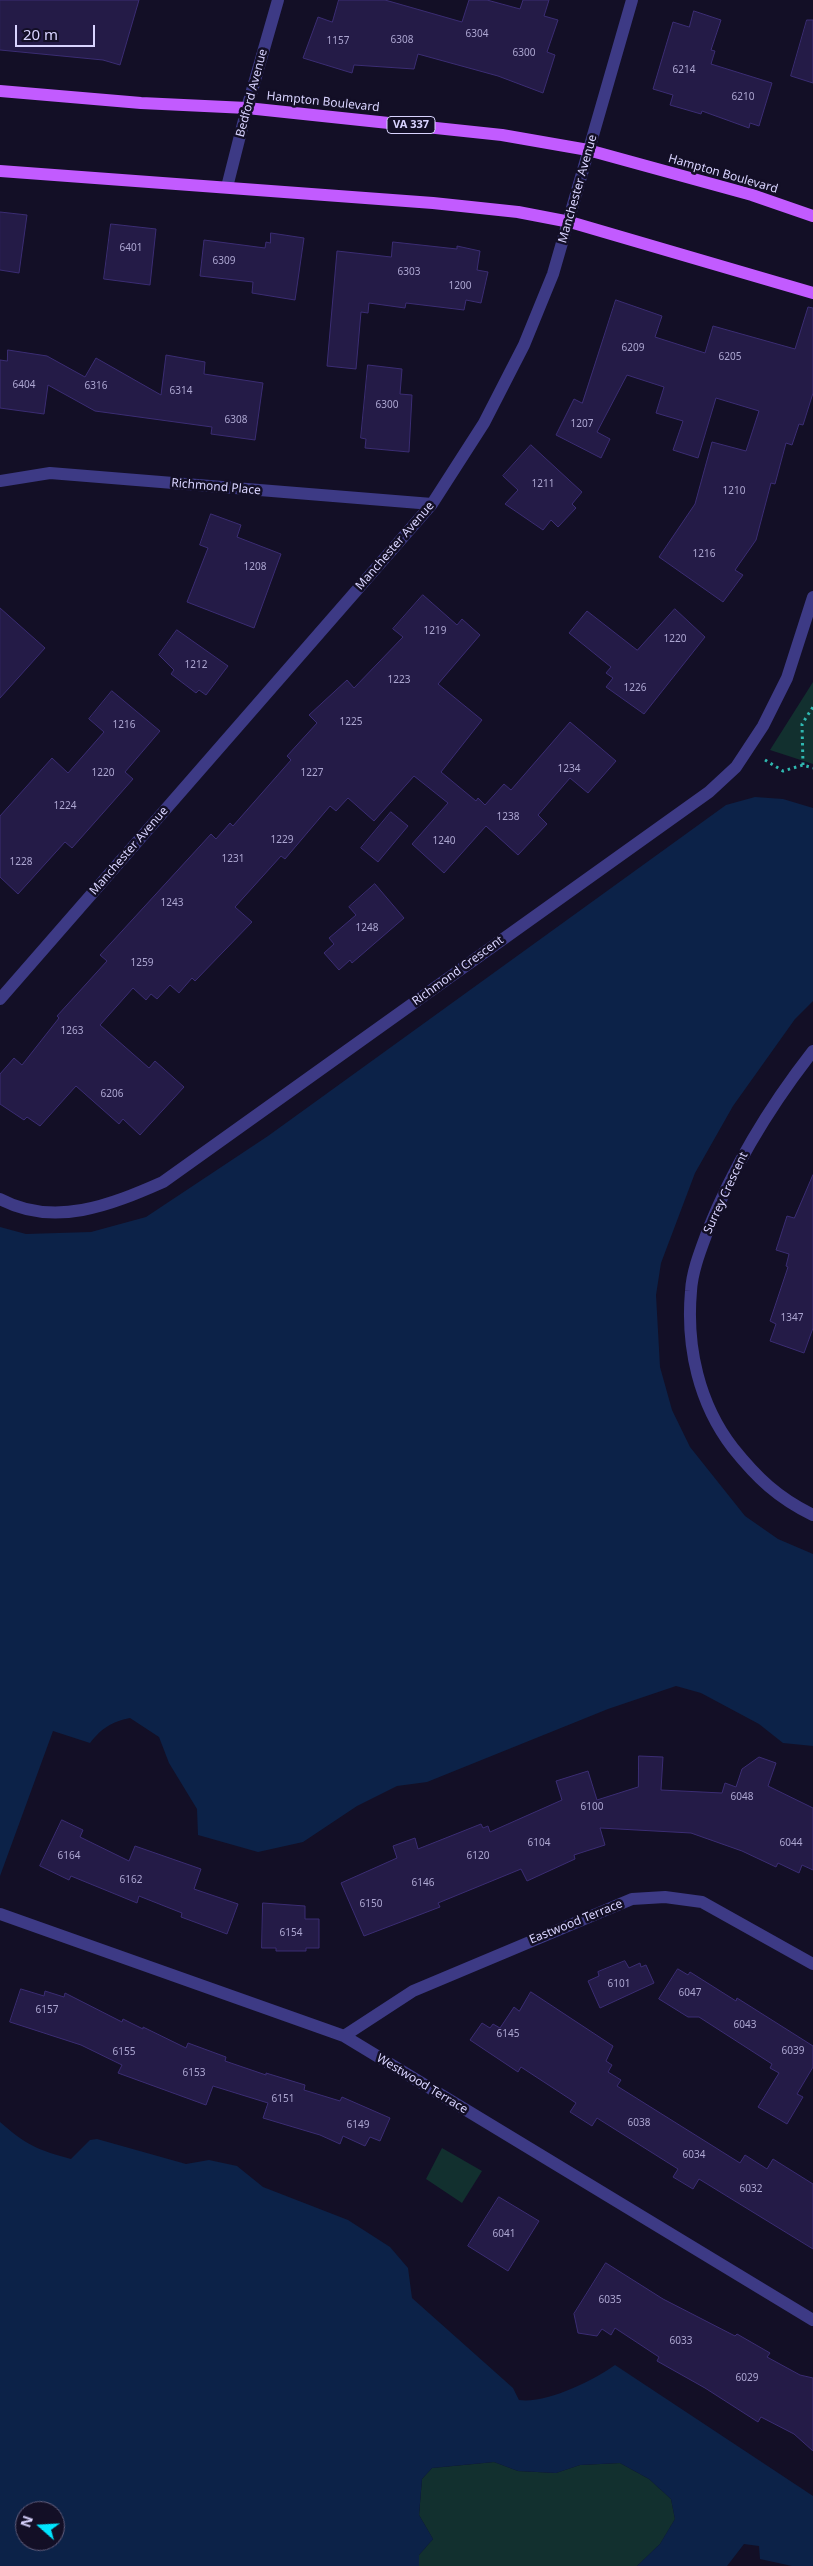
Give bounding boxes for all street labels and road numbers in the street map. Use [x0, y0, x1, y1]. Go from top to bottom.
street label: Bedford Avenue [233, 47, 271, 139]
street label: Hampton Boulevard [266, 89, 380, 115]
road number: VA 337 [387, 116, 435, 134]
street label: Manchester Avenue [556, 133, 600, 245]
street label: Hampton Boulevard [667, 151, 779, 197]
street label: Richmond Place [171, 476, 261, 498]
street label: Manchester Avenue [353, 499, 437, 593]
street label: Manchester Avenue [87, 804, 171, 898]
street label: Richmond Crescent [410, 933, 506, 1009]
street label: Surrey Crescent [701, 1150, 751, 1236]
street label: Eastwood Terrace [527, 1897, 625, 1947]
street label: Westwood Terrace [374, 2051, 470, 2117]

